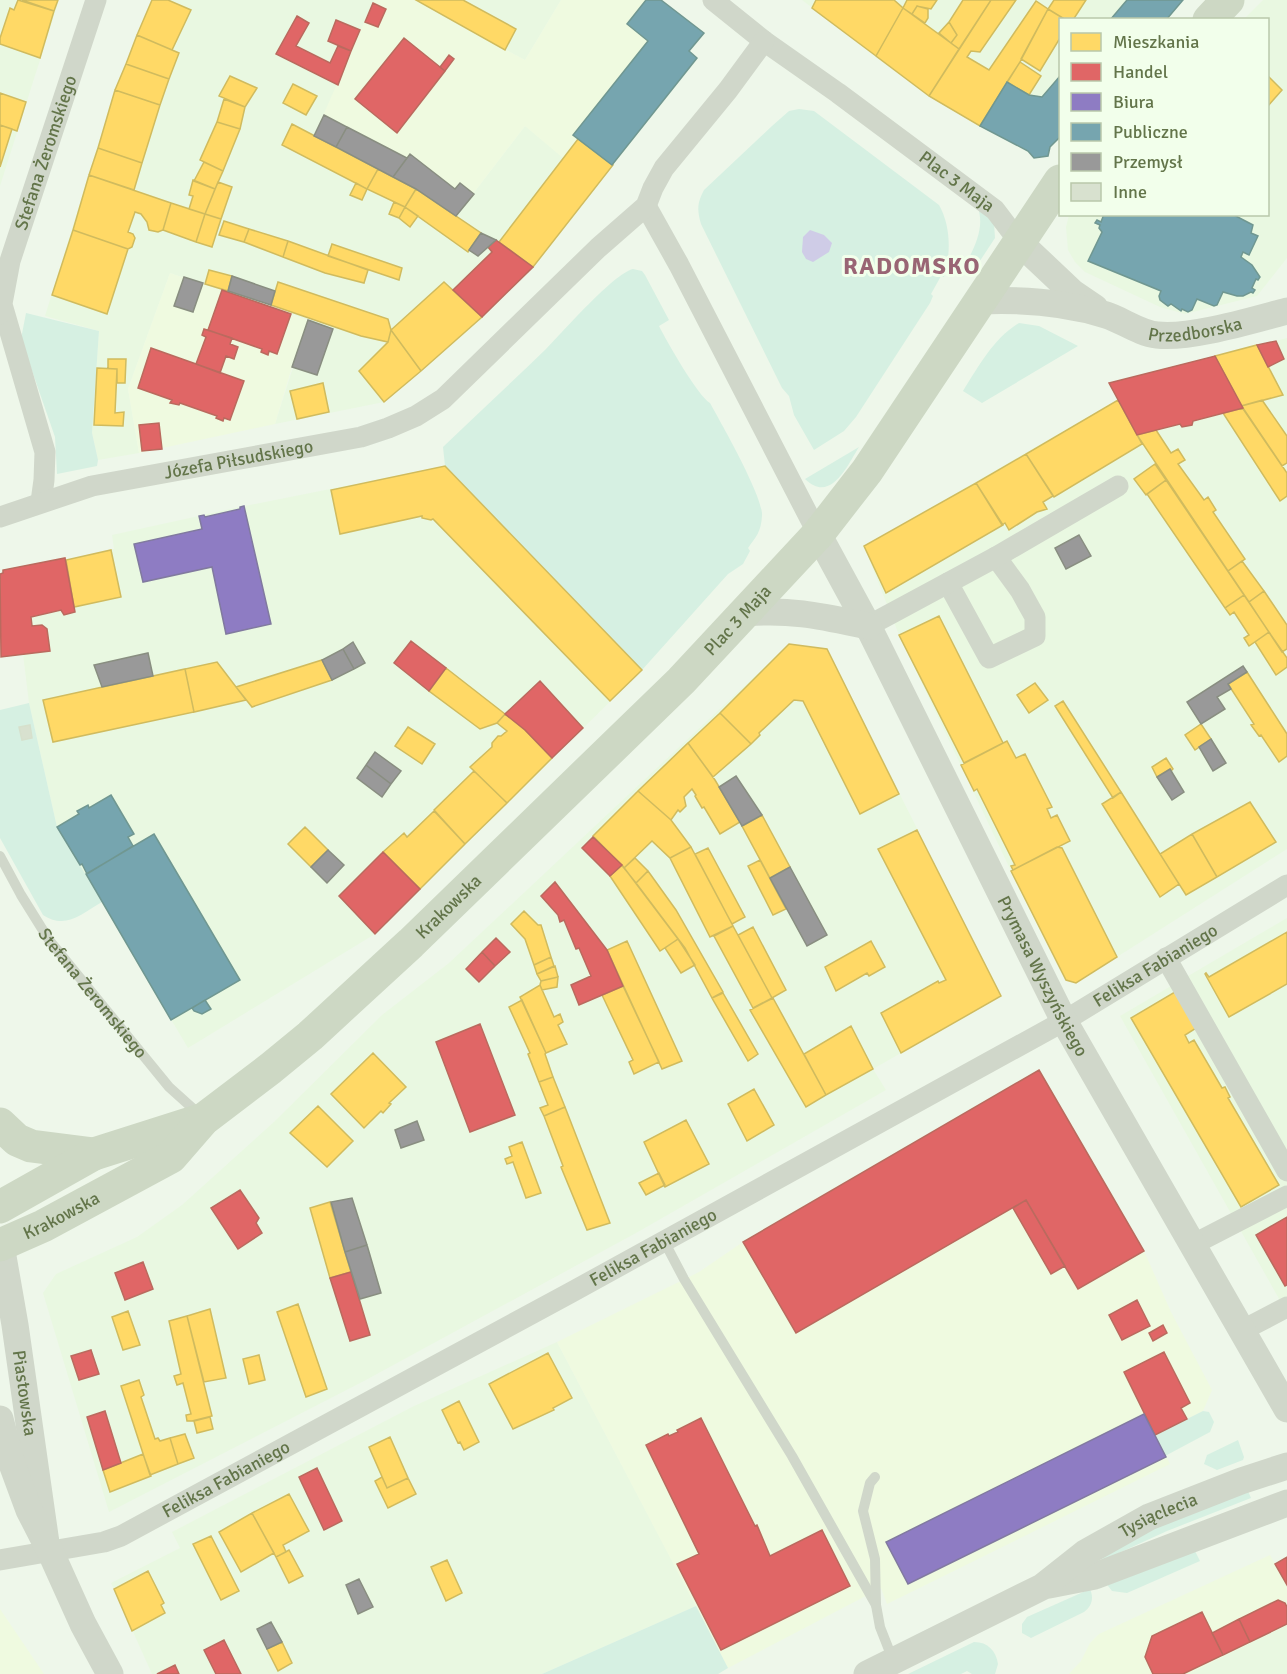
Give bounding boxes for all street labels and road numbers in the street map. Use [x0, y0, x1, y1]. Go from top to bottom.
street label: Stefana Żeromskiego [10, 72, 81, 233]
street label: Plac 3 Maja [915, 146, 999, 217]
street label: Przedborska [1146, 312, 1244, 347]
street label: Józefa Piłsudskiego [162, 435, 315, 484]
street label: Plac 3 Maja [699, 580, 776, 660]
street label: Krakowska [411, 870, 486, 943]
street label: Prymasa Wyszyńskiego [993, 892, 1093, 1060]
street label: Feliksa Fabianiego [1089, 919, 1222, 1012]
street label: Stefana Żeromskiego [33, 924, 152, 1063]
street label: Krakowska [20, 1187, 103, 1244]
street label: Feliksa Fabianiego [586, 1203, 721, 1291]
street label: Piastowska [8, 1349, 42, 1437]
street label: Feliksa Fabianiego [158, 1436, 294, 1523]
street label: Tysiąclecia [1115, 1488, 1200, 1542]

